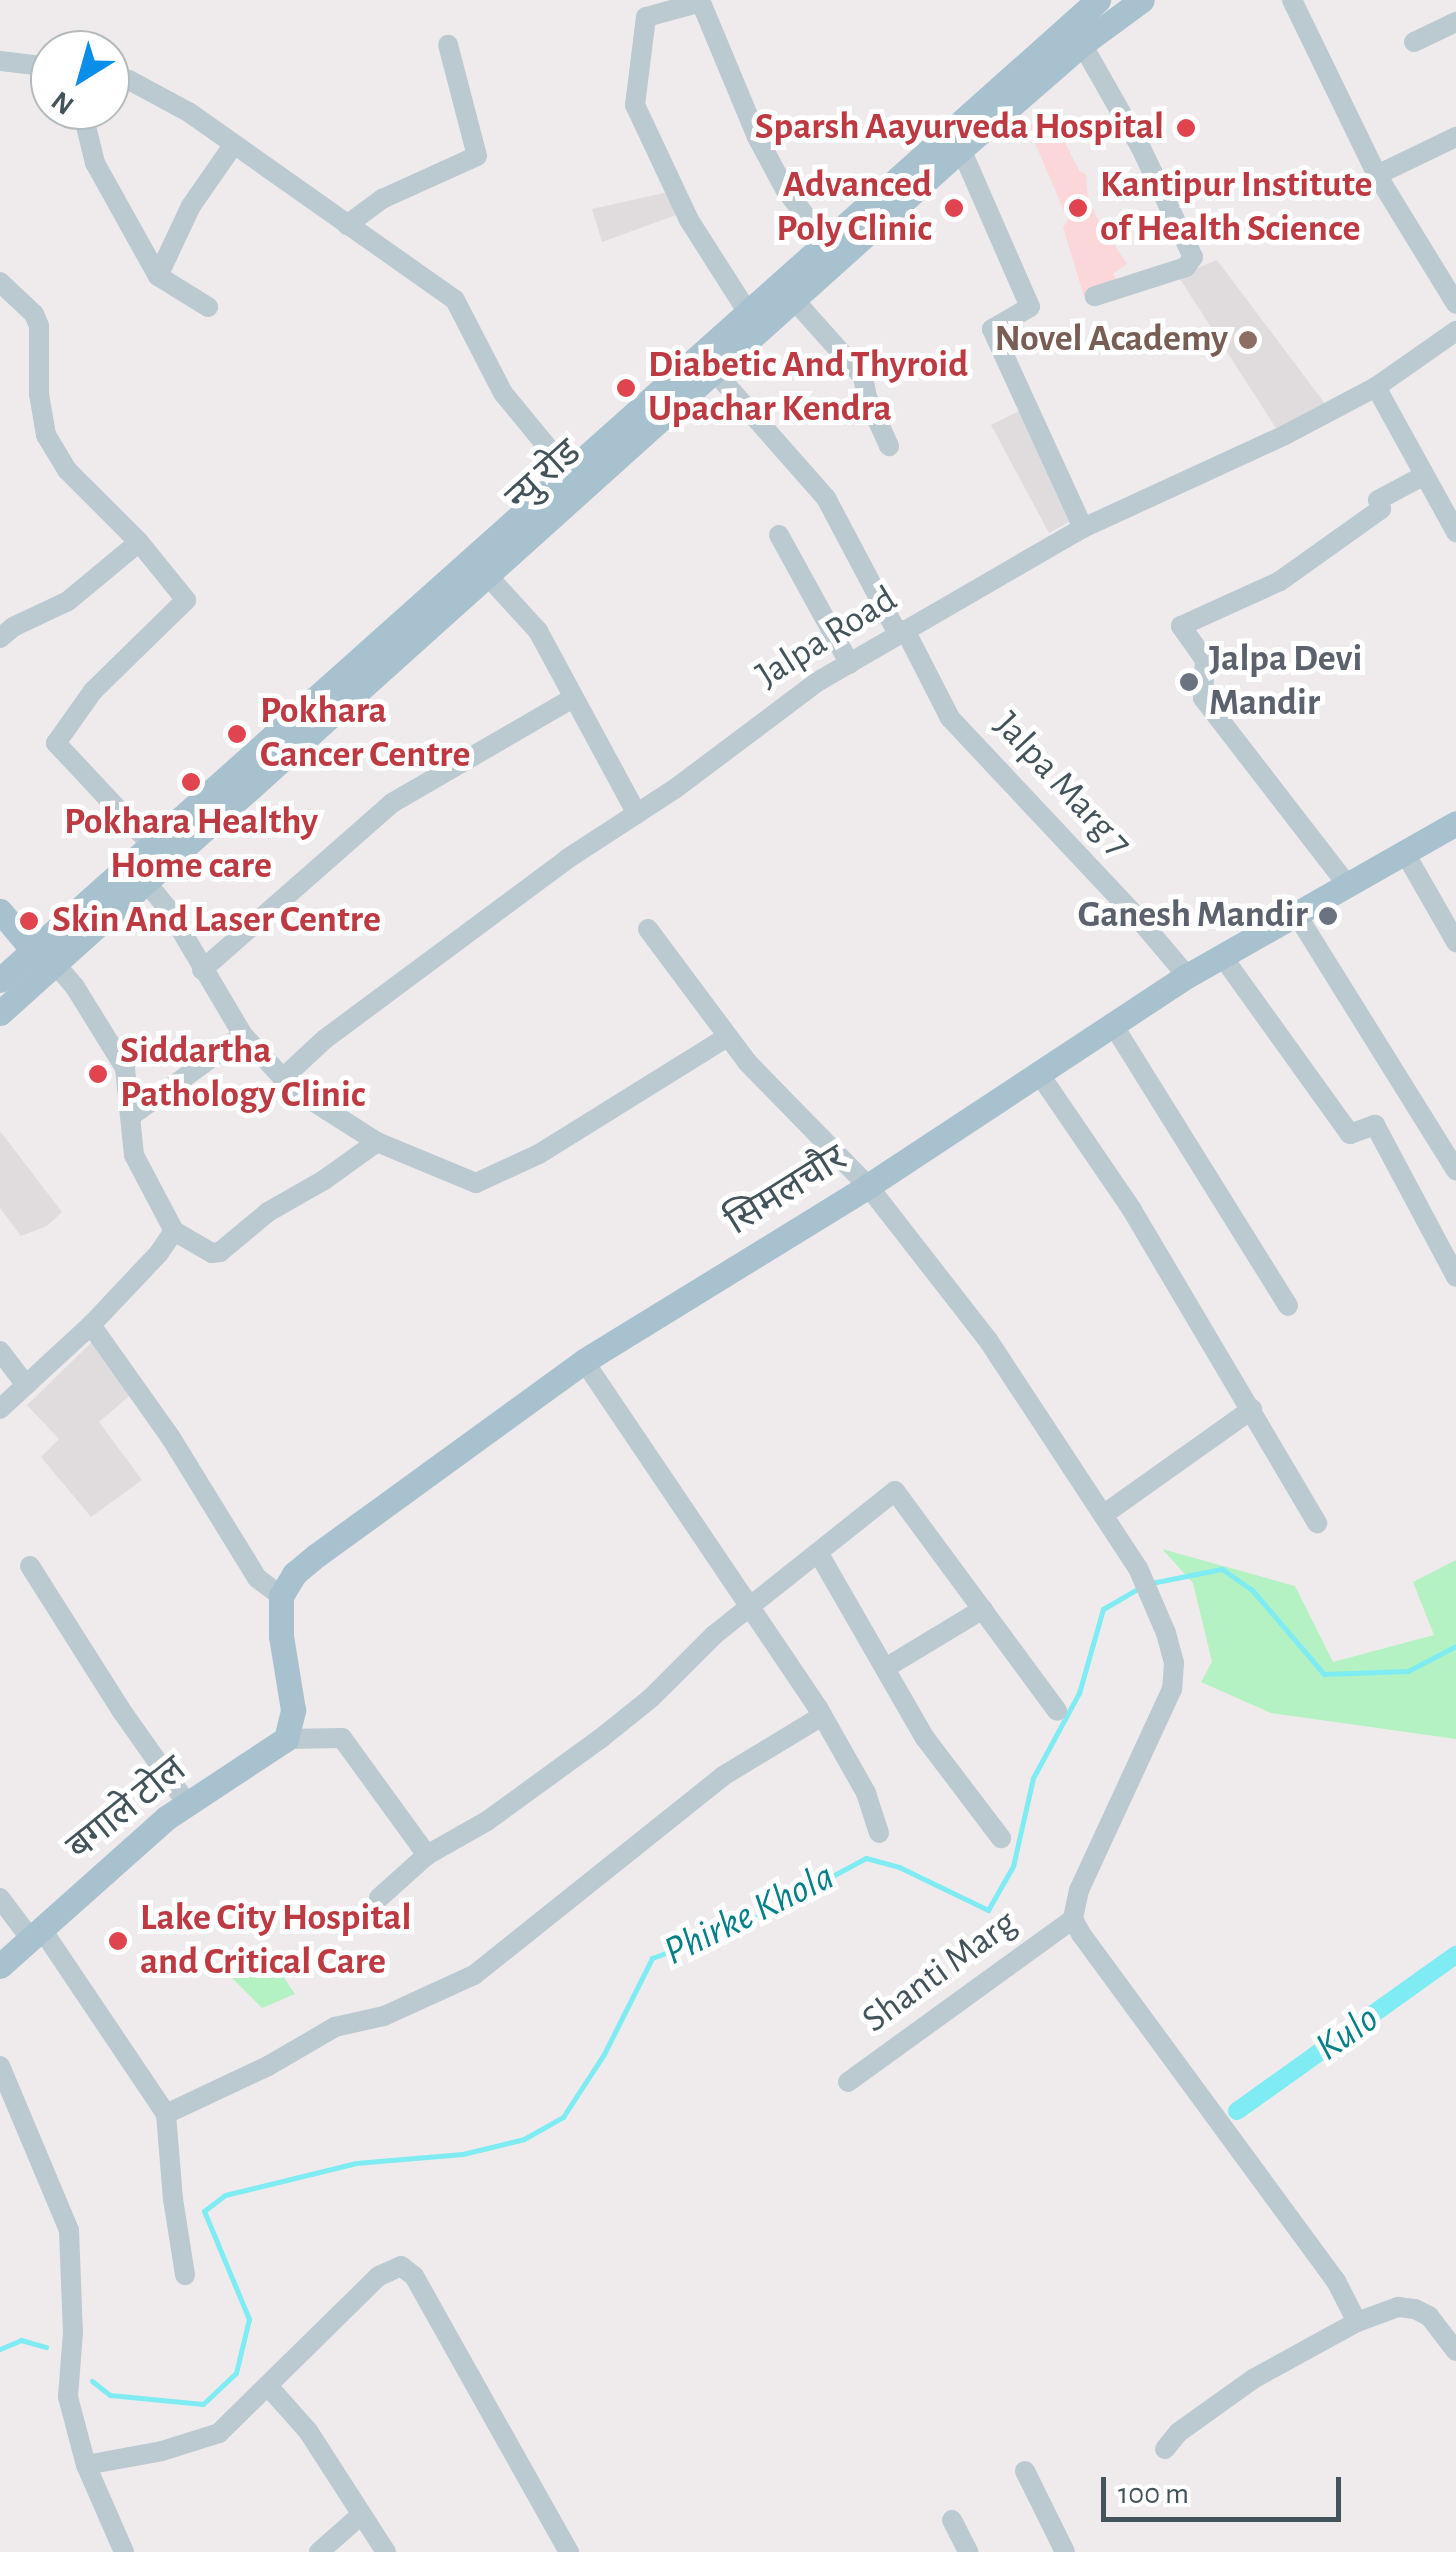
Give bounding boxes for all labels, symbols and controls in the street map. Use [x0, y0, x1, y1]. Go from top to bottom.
north arrow [30, 30, 130, 130]
text: N [47, 85, 79, 119]
place label: Sparsh Aayurveda Hospital [755, 105, 1164, 151]
marker: Sparsh Aayurveda Hospital [1173, 115, 1199, 141]
place label: Advanced Poly Clinic [776, 163, 932, 252]
place label: Kantipur Institute of Health Science [1100, 163, 1372, 252]
marker: Advanced Poly Clinic [941, 195, 967, 221]
marker: Kantipur Institute of Health Science [1065, 195, 1091, 221]
place label: Novel Academy [994, 317, 1228, 363]
marker: Novel Academy [1237, 329, 1259, 351]
place label: Diabetic And Thyroid Upachar Kendra [648, 343, 968, 432]
marker: Diabetic And Thyroid Upachar Kendra [613, 375, 639, 401]
street label: न्यु रोड [497, 431, 591, 521]
street label: Jalpa Road [748, 577, 906, 699]
place label: Jalpa Devi Mandir [1209, 637, 1362, 726]
marker: Jalpa Devi Mandir [1178, 671, 1200, 693]
place label: Pokhara Cancer Centre [260, 689, 470, 778]
street label: Jalpa Marg 7 [984, 703, 1140, 867]
marker: Pokhara Cancer Centre [224, 721, 250, 747]
marker: Pokhara Healthy Home care [178, 769, 204, 795]
place label: Pokhara Healthy Home care [64, 800, 318, 889]
place label: Ganesh Mandir [1078, 893, 1308, 939]
place label: Skin And Laser Centre [52, 898, 381, 944]
marker: Ganesh Mandir [1317, 905, 1339, 927]
marker: Skin And Laser Centre [16, 908, 42, 934]
place label: Siddartha Pathology Clinic [120, 1029, 365, 1118]
marker: Siddartha Pathology Clinic [85, 1061, 111, 1087]
street label: सिमलचौर [718, 1136, 856, 1246]
street label: बगाले टोल [58, 1747, 196, 1871]
water label: Phirke Khola [656, 1852, 842, 1976]
place label: Lake City Hospital and Critical Care [140, 1896, 412, 1986]
street label: Shanti Marg [854, 1901, 1026, 2043]
marker: Lake City Hospital and Critical Care [105, 1928, 131, 1954]
water label: Kulo [1306, 1995, 1388, 2071]
scale bar [1106, 2457, 1346, 2519]
text: 100 m [1118, 2479, 1189, 2509]

